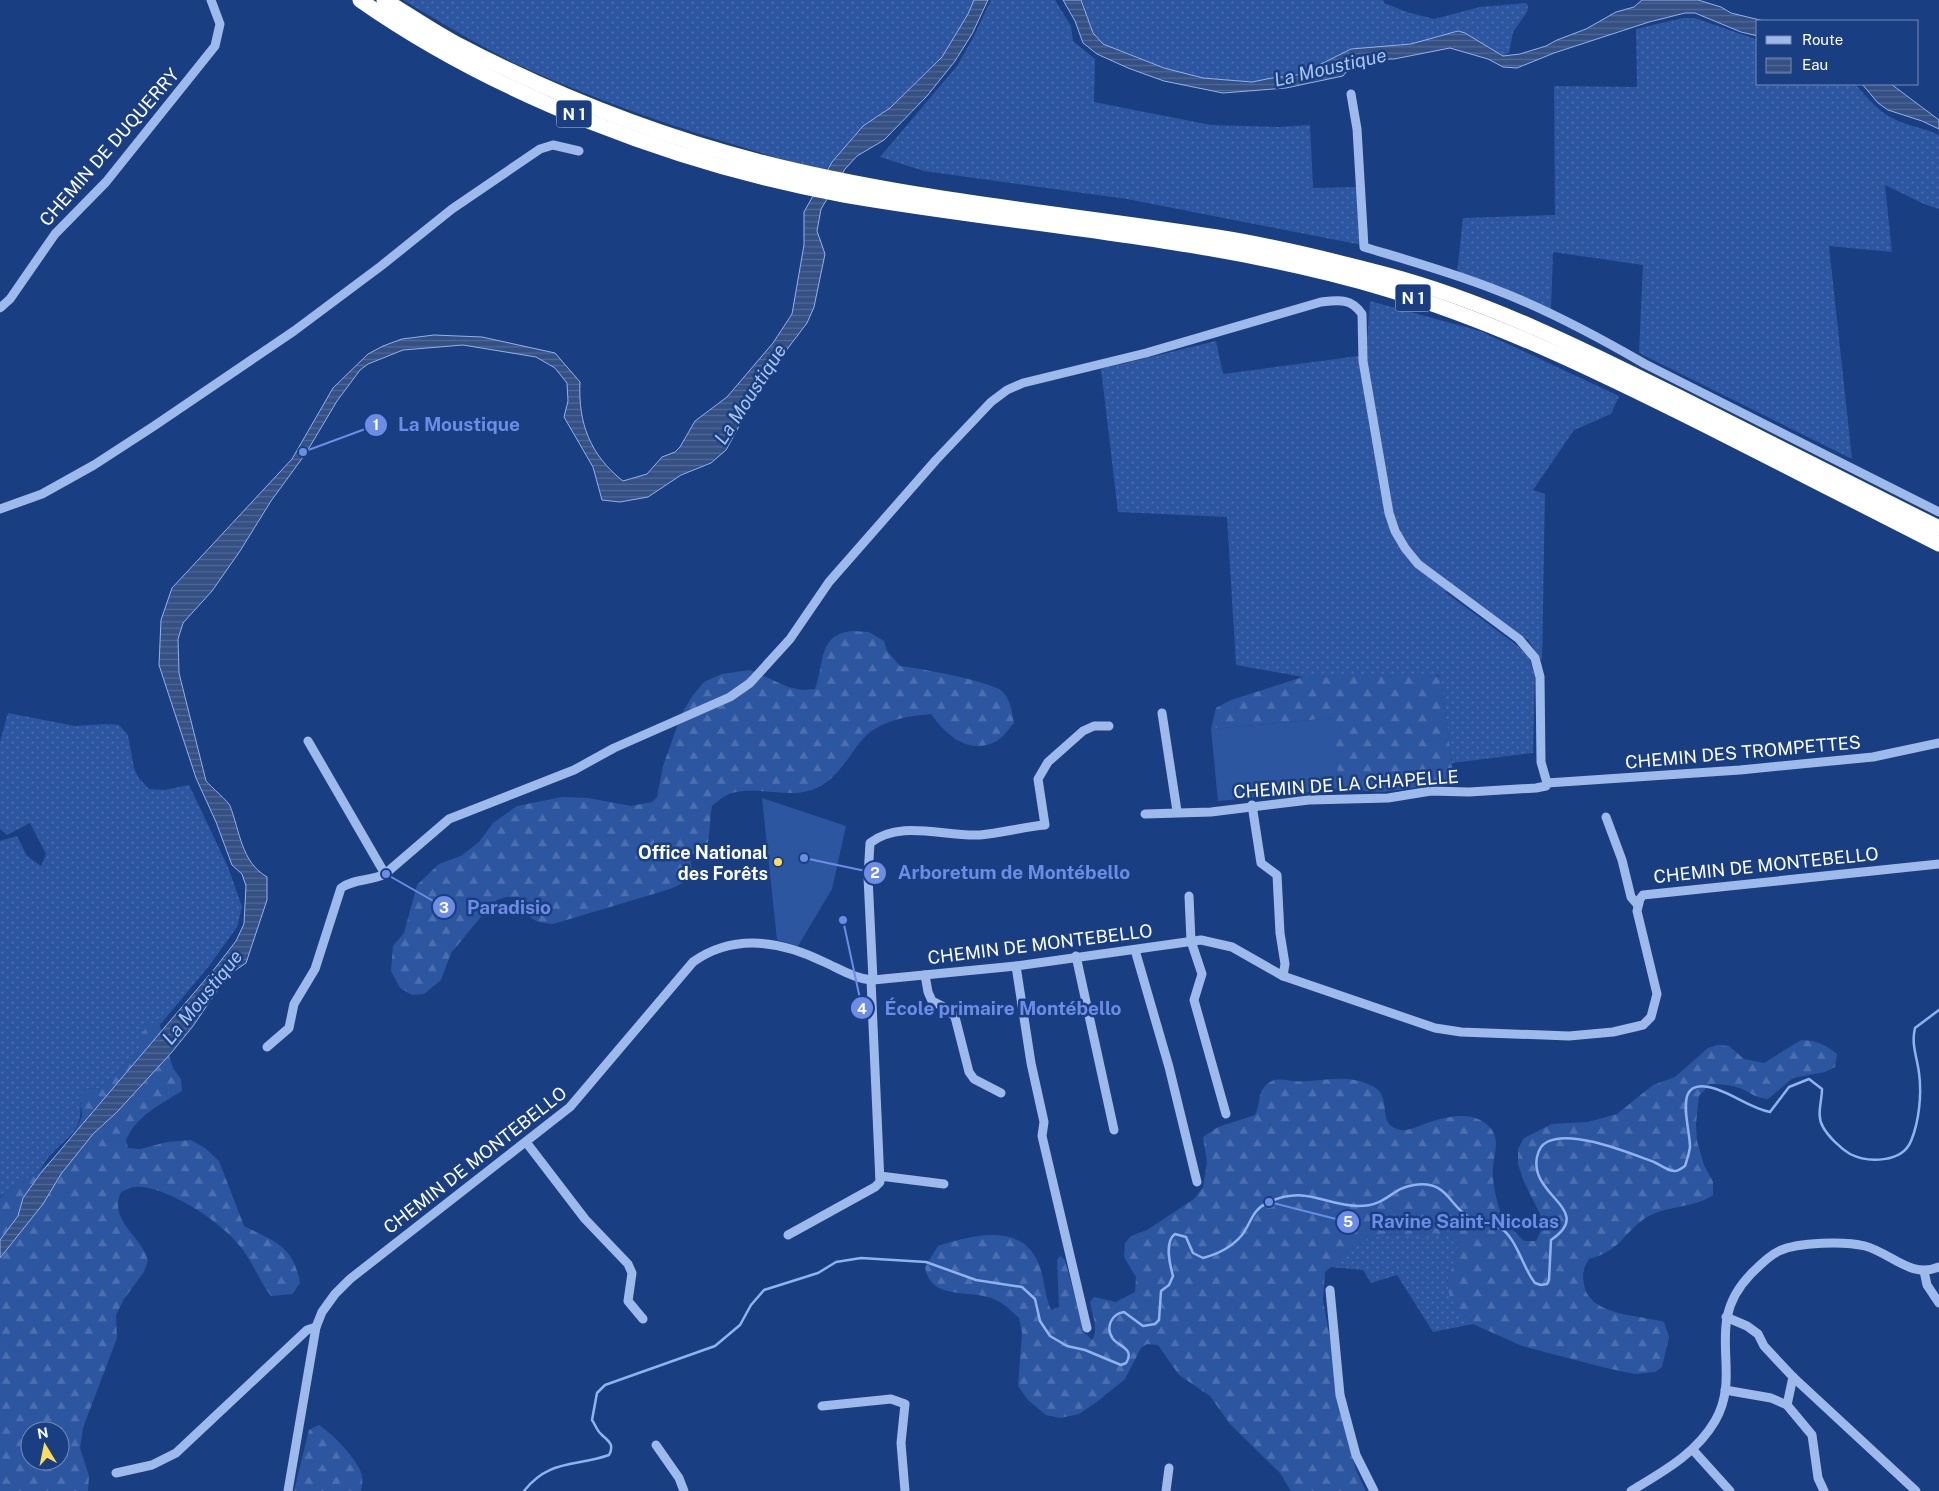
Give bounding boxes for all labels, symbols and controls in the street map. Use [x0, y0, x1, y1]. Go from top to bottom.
legend [1756, 20, 1919, 85]
text: Route [1802, 31, 1843, 48]
water label: La Moustique [1272, 43, 1388, 91]
text: Eau [1802, 56, 1828, 73]
street label: CHEMIN DE DUQUERRY [35, 64, 183, 230]
road number: N 1 [556, 100, 592, 128]
road number: N 1 [1396, 284, 1430, 312]
water label: La Moustique [710, 340, 790, 448]
callout: La Moustique [363, 408, 530, 442]
text: La Moustique [398, 413, 520, 435]
text: 1 [373, 416, 379, 433]
street label: CHEMIN DES TROMPETTES [1624, 731, 1862, 773]
street label: CHEMIN DE LA CHAPELLE [1233, 766, 1459, 802]
place label: Office National des Forêts [638, 842, 768, 884]
street label: CHEMIN DE MONTEBELLO [1652, 843, 1880, 887]
marker: Office National des Forêts [772, 856, 784, 868]
callout: Arboretum de Montébello [862, 856, 1140, 890]
text: Arboretum de Montébello [898, 861, 1130, 883]
text: 2 [870, 864, 880, 881]
callout: Paradisio [432, 890, 561, 924]
text: Paradisio [467, 896, 551, 918]
text: 3 [439, 899, 449, 916]
street label: CHEMIN DE MONTEBELLO [926, 920, 1154, 968]
water label: La Moustique [157, 945, 247, 1049]
callout: École primaire Montébello [850, 991, 1132, 1025]
text: École primaire Montébello [884, 997, 1122, 1019]
text: 4 [857, 1000, 867, 1017]
street label: CHEMIN DE MONTEBELLO [379, 1082, 571, 1238]
callout: Ravine Saint-Nicolas [1336, 1205, 1569, 1239]
text: Ravine Saint-Nicolas [1371, 1210, 1559, 1232]
text: 5 [1343, 1213, 1353, 1230]
north arrow [20, 1421, 70, 1471]
text: N [36, 1424, 50, 1442]

